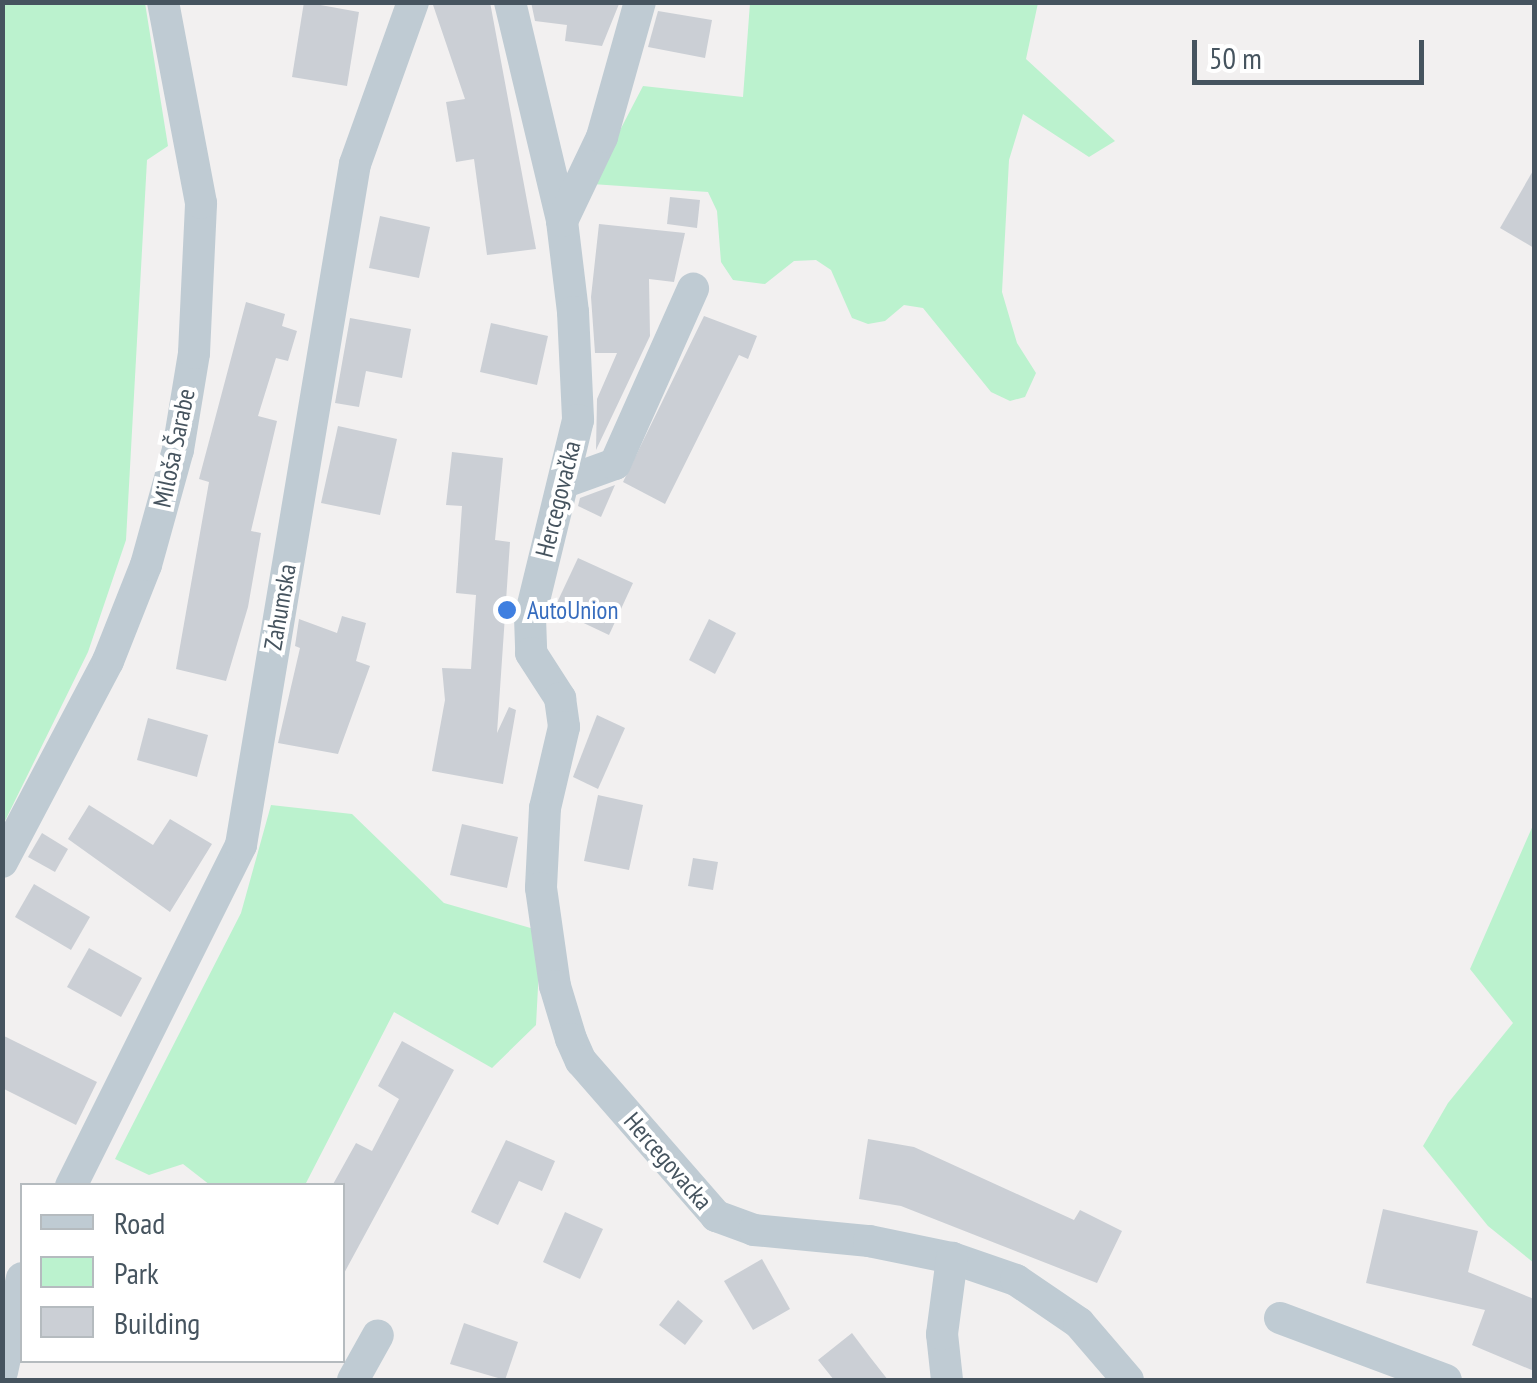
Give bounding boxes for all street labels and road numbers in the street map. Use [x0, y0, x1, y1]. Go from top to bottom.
street label: Miloša Šarabe [147, 386, 201, 510]
street label: Hercegovačka [529, 438, 587, 560]
street label: Zahumska [258, 562, 302, 652]
street label: Hercegovacka [618, 1106, 718, 1216]

